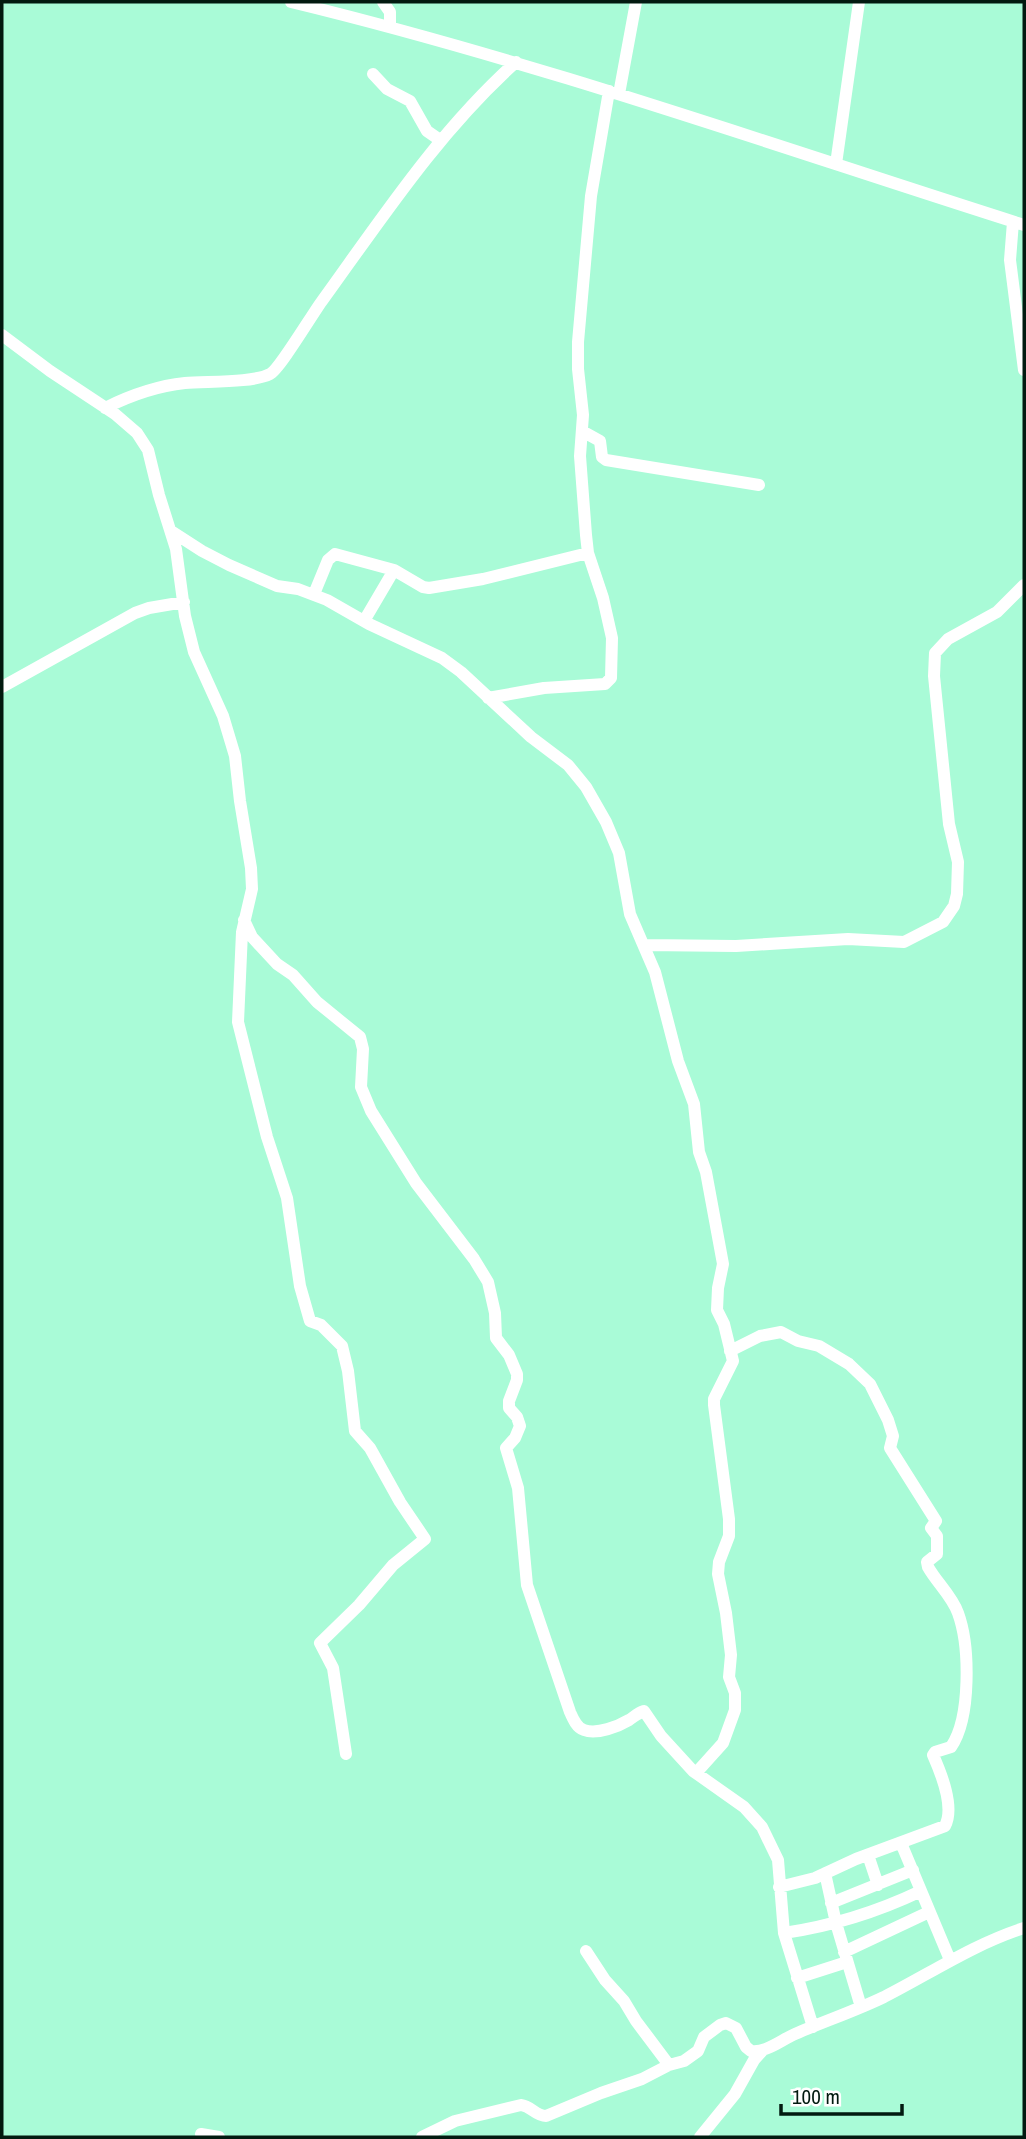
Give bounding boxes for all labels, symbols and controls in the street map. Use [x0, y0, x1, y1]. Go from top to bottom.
scale bar [781, 2072, 902, 2116]
text: 100 m [792, 2082, 840, 2111]

